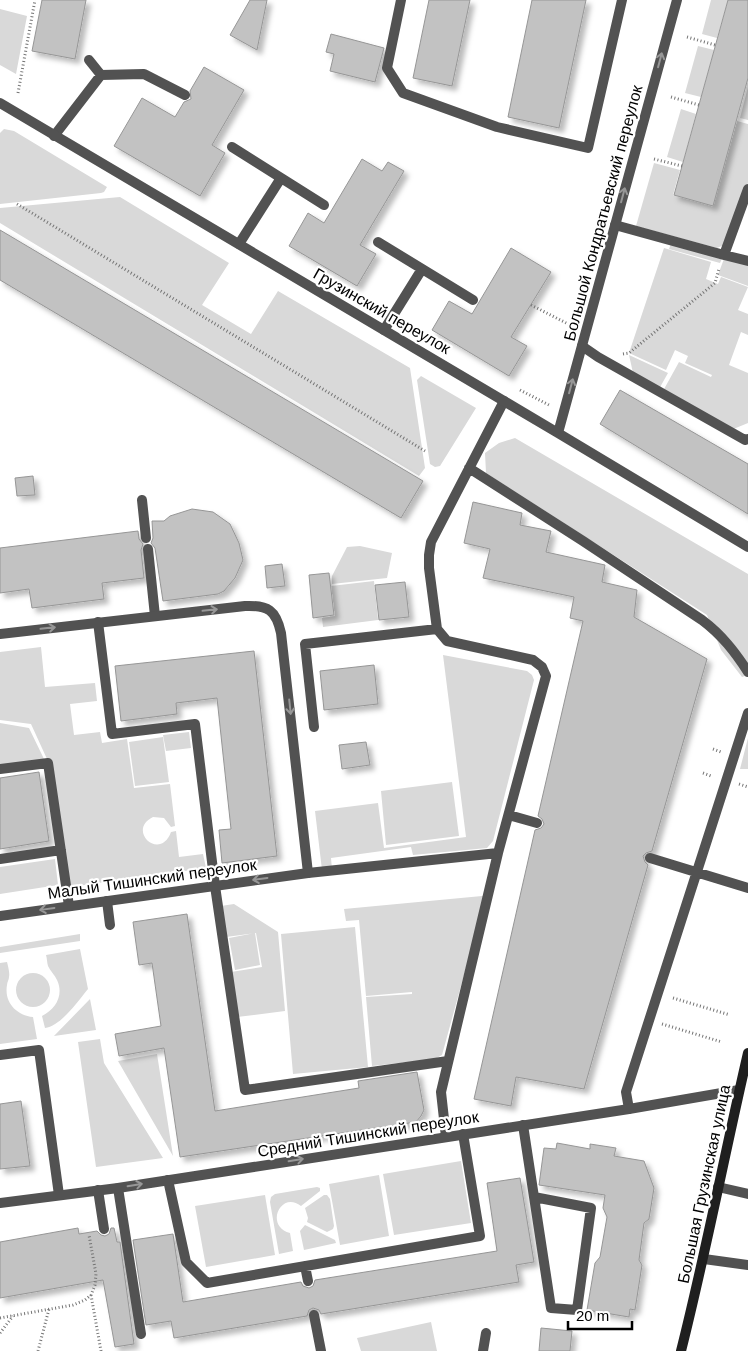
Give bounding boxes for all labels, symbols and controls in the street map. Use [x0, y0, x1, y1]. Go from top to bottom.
one-way arrow [656, 52, 666, 68]
street label: Большой Кондратьевский переулок [561, 82, 646, 343]
one-way arrow [619, 188, 629, 204]
street label: Грузинский переулок [311, 265, 454, 358]
one-way arrow [567, 378, 577, 394]
one-way arrow [202, 605, 218, 615]
one-way arrow [40, 623, 56, 633]
one-way arrow [285, 699, 295, 715]
street label: Малый Тишинский переулок [46, 856, 259, 902]
one-way arrow [252, 875, 268, 885]
one-way arrow [40, 905, 56, 915]
street label: Большая Грузинская улица [675, 1083, 733, 1285]
street label: Средний Тишинский переулок [256, 1108, 481, 1160]
one-way arrow [287, 1155, 303, 1165]
one-way arrow [127, 1180, 143, 1190]
scale bar [568, 1298, 632, 1330]
text: 20 m [576, 1307, 609, 1324]

